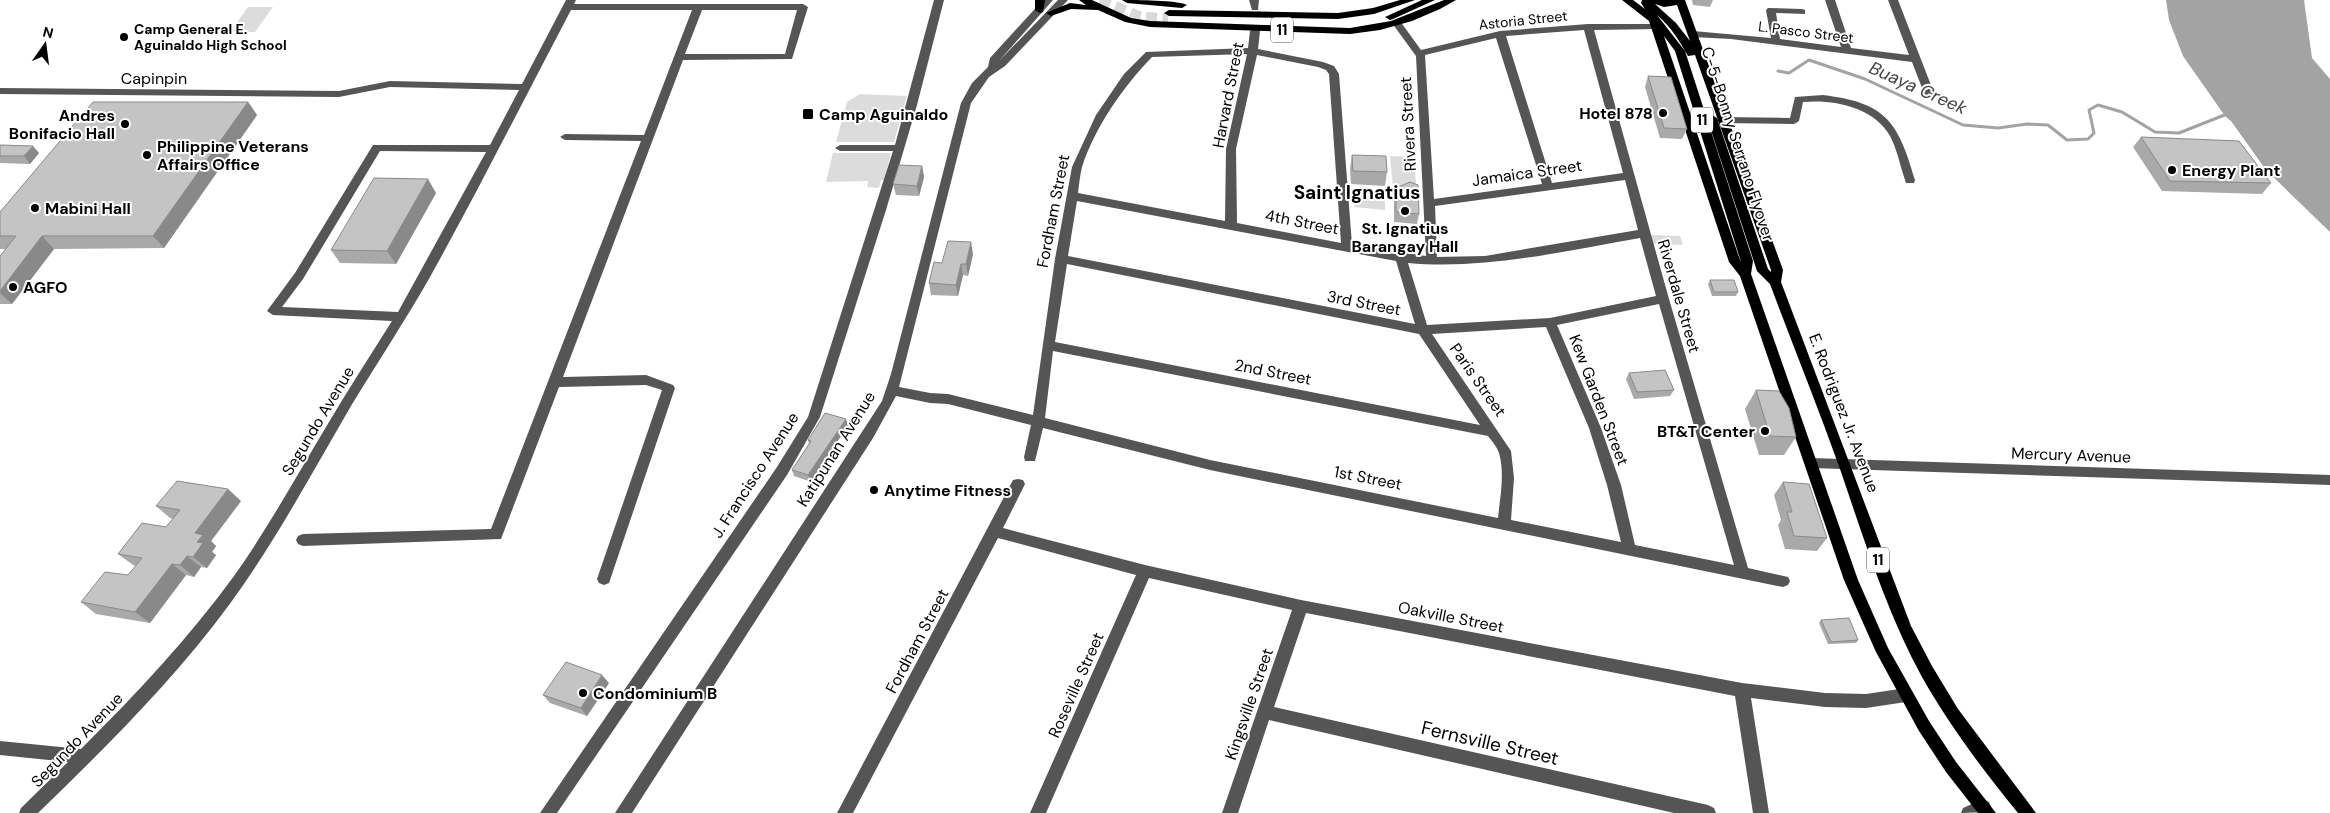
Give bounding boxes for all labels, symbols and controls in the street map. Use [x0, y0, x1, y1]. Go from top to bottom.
street label: Astoria Street [1478, 6, 1568, 34]
street label: L. Pasco Street [1757, 17, 1855, 47]
road number: 11 [1271, 18, 1293, 42]
north arrow [20, 20, 70, 70]
place label: Camp General E. Aguinaldo High School [134, 20, 287, 54]
text: N [41, 22, 55, 42]
marker: Camp General E. Aguinaldo High School [118, 31, 130, 43]
street label: Harvard Street [1207, 40, 1249, 150]
street label: C-5-Bonny Serrano Flyover [1697, 44, 1779, 244]
water label: Buaya Creek [1865, 56, 1971, 121]
street label: Capinpin [121, 68, 187, 89]
street label: Rivera Street [1395, 76, 1421, 172]
place label: Hotel 878 [1579, 103, 1653, 124]
place label: Camp Aguinaldo [819, 104, 948, 125]
place label: Andres Bonifacio Hall [9, 105, 115, 144]
marker: Camp Aguinaldo [801, 107, 815, 121]
marker: Hotel 878 [1657, 107, 1669, 119]
road number: 11 [1691, 108, 1713, 132]
marker: Andres Bonifacio Hall [119, 118, 131, 130]
place label: Philippine Veterans Affairs Office [157, 136, 309, 175]
marker: Philippine Veterans Affairs Office [141, 149, 153, 161]
street label: Fordham Street [1032, 152, 1074, 270]
street label: Jamaica Street [1471, 155, 1583, 191]
place label: Energy Plant [2182, 160, 2280, 181]
marker: Energy Plant [2166, 164, 2178, 176]
district label: Saint Ignatius [1294, 180, 1420, 205]
place label: Mabini Hall [45, 198, 131, 219]
marker: Mabini Hall [29, 202, 41, 214]
street label: 4th Street [1263, 205, 1341, 239]
marker: St. Ignatius Barangay Hall [1399, 205, 1411, 217]
place label: St. Ignatius Barangay Hall [1352, 218, 1458, 257]
street label: Riverdale Street [1653, 237, 1705, 355]
place label: AGFO [23, 277, 68, 298]
marker: AGFO [7, 281, 19, 293]
street label: 3rd Street [1325, 286, 1403, 320]
street label: E. Rodriguez Jr. Avenue [1804, 331, 1884, 495]
street label: Kew Garden Street [1564, 332, 1634, 468]
street label: Paris Street [1445, 339, 1511, 421]
street label: 2nd Street [1233, 354, 1313, 390]
street label: Segundo Avenue [277, 363, 359, 479]
street label: Katipunan Avenue [792, 387, 880, 511]
street label: J. Francisco Avenue [706, 408, 804, 542]
place label: BT&T Center [1657, 421, 1755, 442]
marker: BT&T Center [1759, 425, 1771, 437]
street label: Mercury Avenue [2011, 442, 2131, 468]
street label: 1st Street [1332, 461, 1404, 495]
place label: Anytime Fitness [884, 480, 1011, 501]
marker: Anytime Fitness [868, 484, 880, 496]
road number: 11 [1867, 548, 1889, 572]
street label: Fordham Street [881, 585, 953, 697]
street label: Oakville Street [1396, 596, 1506, 638]
street label: Roseville Street [1043, 629, 1109, 741]
street label: Kingsville Street [1220, 645, 1278, 763]
place label: Condominium B [593, 683, 717, 704]
marker: Condominium B [577, 687, 589, 699]
street label: Segundo Avenue [26, 688, 128, 792]
street label: Fernsville Street [1419, 715, 1561, 771]

